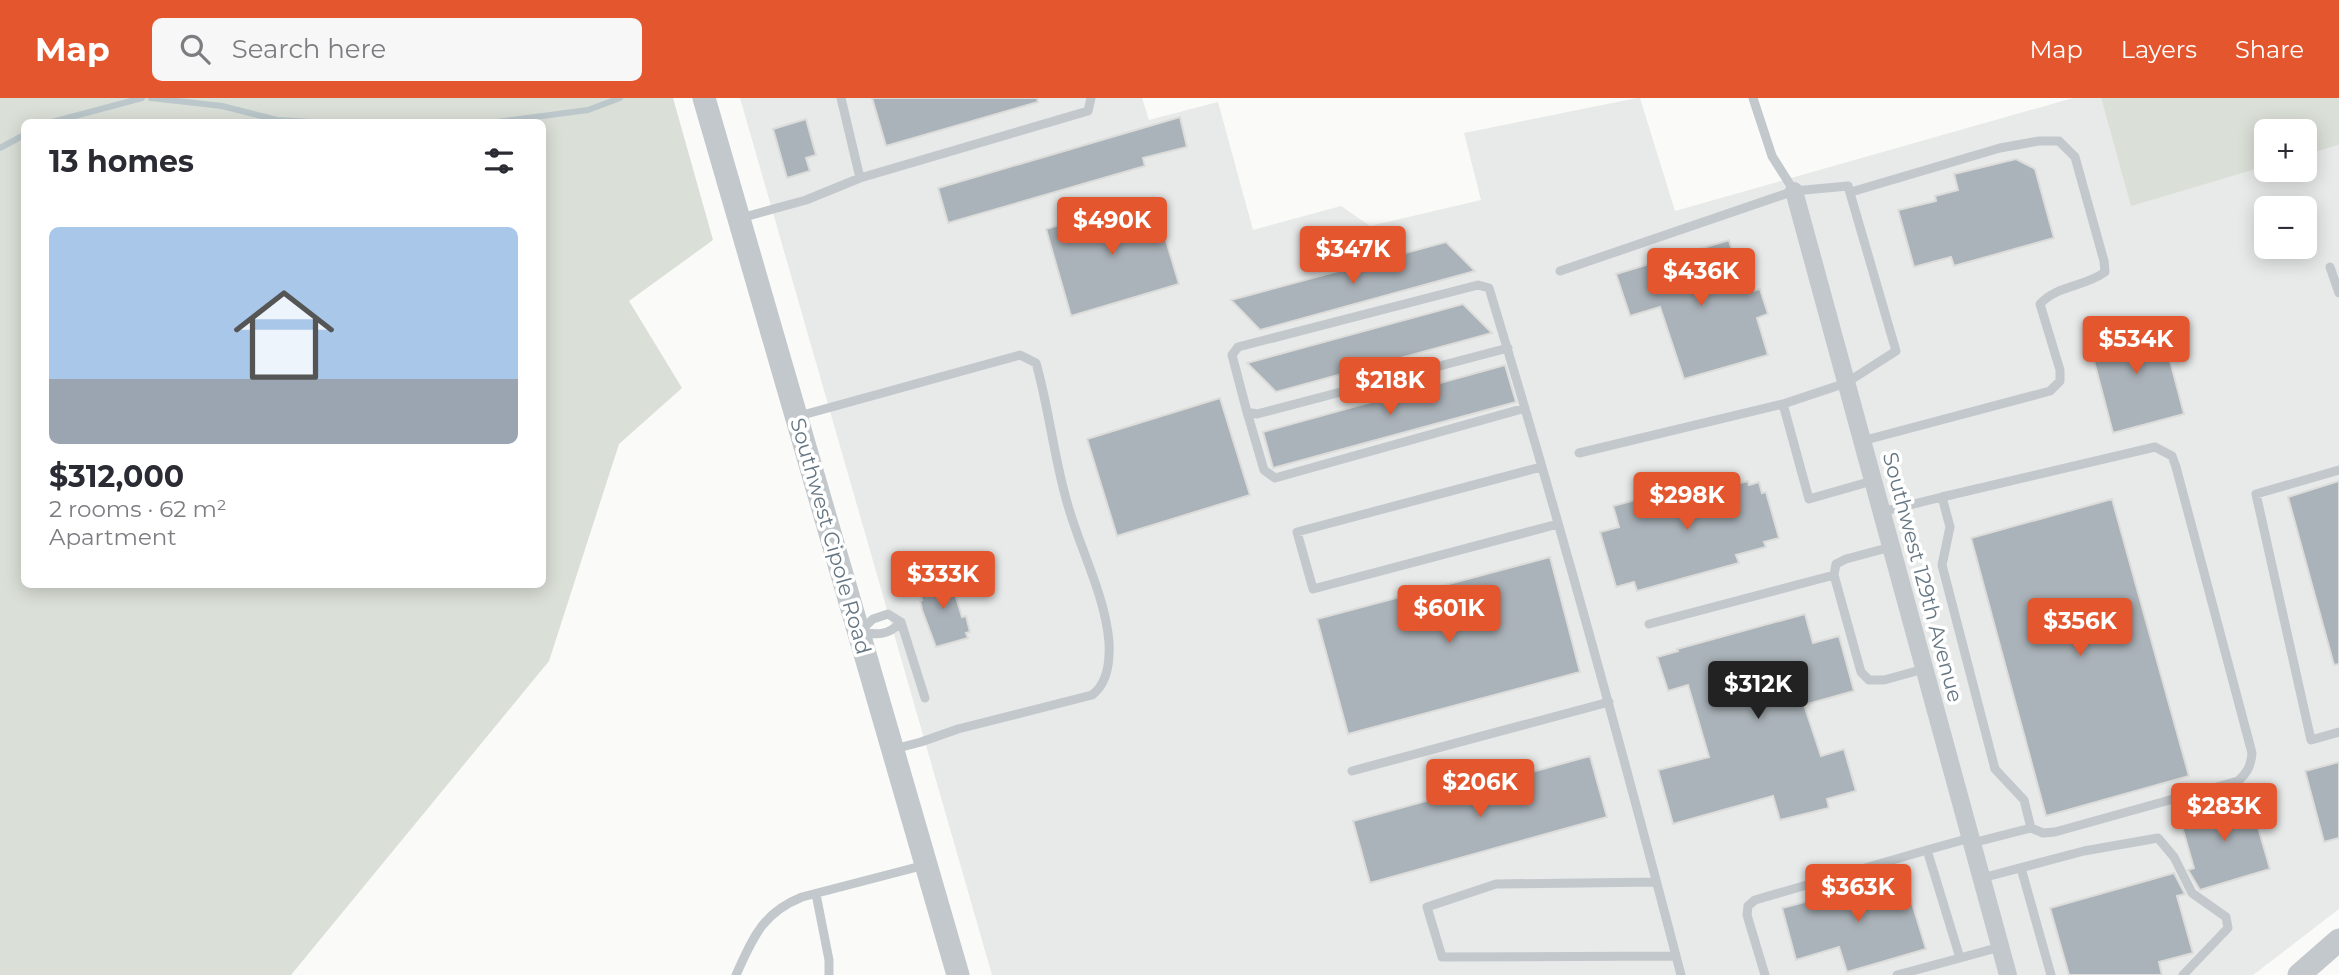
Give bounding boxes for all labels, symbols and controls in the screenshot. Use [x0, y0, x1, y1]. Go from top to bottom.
search box [152, 18, 642, 81]
text: Map [35, 29, 110, 69]
icon: search [176, 30, 214, 68]
text: Search here [232, 33, 386, 65]
text: Map [2029, 35, 2083, 64]
text: Layers [2121, 35, 2197, 64]
text: Share [2235, 35, 2304, 64]
map controls [2254, 119, 2317, 259]
button: + [2254, 119, 2317, 182]
icon: filters [480, 142, 518, 180]
text: 13 homes [49, 143, 194, 180]
button: − [2254, 196, 2317, 259]
pin: $490K [1063, 198, 1161, 257]
text: $490K [1073, 206, 1151, 234]
pin: $347K [1304, 226, 1402, 286]
text: $347K [1316, 235, 1390, 263]
pin: $436K [1652, 248, 1750, 308]
text: $436K [1663, 257, 1739, 285]
icon: home [221, 272, 347, 398]
pin: $534K [2087, 316, 2185, 376]
text: $534K [2099, 325, 2173, 353]
pin: $218K [1341, 358, 1439, 417]
text: $218K [1355, 366, 1425, 394]
street label: Southwest Cipole Road [785, 415, 877, 657]
street label: Southwest 129th Avenue [1878, 449, 1968, 705]
text: $312,000 [49, 458, 184, 495]
pin: $298K [1638, 472, 1736, 532]
text: $298K [1649, 481, 1725, 509]
text: 2 rooms · 62 m² [49, 495, 227, 523]
text: Apartment [49, 523, 177, 551]
pin: $333K [894, 552, 992, 611]
text: $333K [907, 560, 979, 588]
pin: $601K [1400, 586, 1498, 645]
text: $601K [1414, 594, 1484, 622]
pin: $356K [2031, 598, 2129, 658]
text: $356K [2043, 607, 2117, 635]
pin: $312K [1709, 662, 1807, 721]
text: $312K [1724, 670, 1792, 698]
pin: $206K [1431, 760, 1529, 819]
text: $206K [1442, 768, 1518, 796]
pin: $283K [2175, 784, 2273, 843]
text: $283K [2187, 792, 2261, 820]
pin: $363K [1809, 864, 1907, 924]
text: $363K [1821, 873, 1895, 901]

